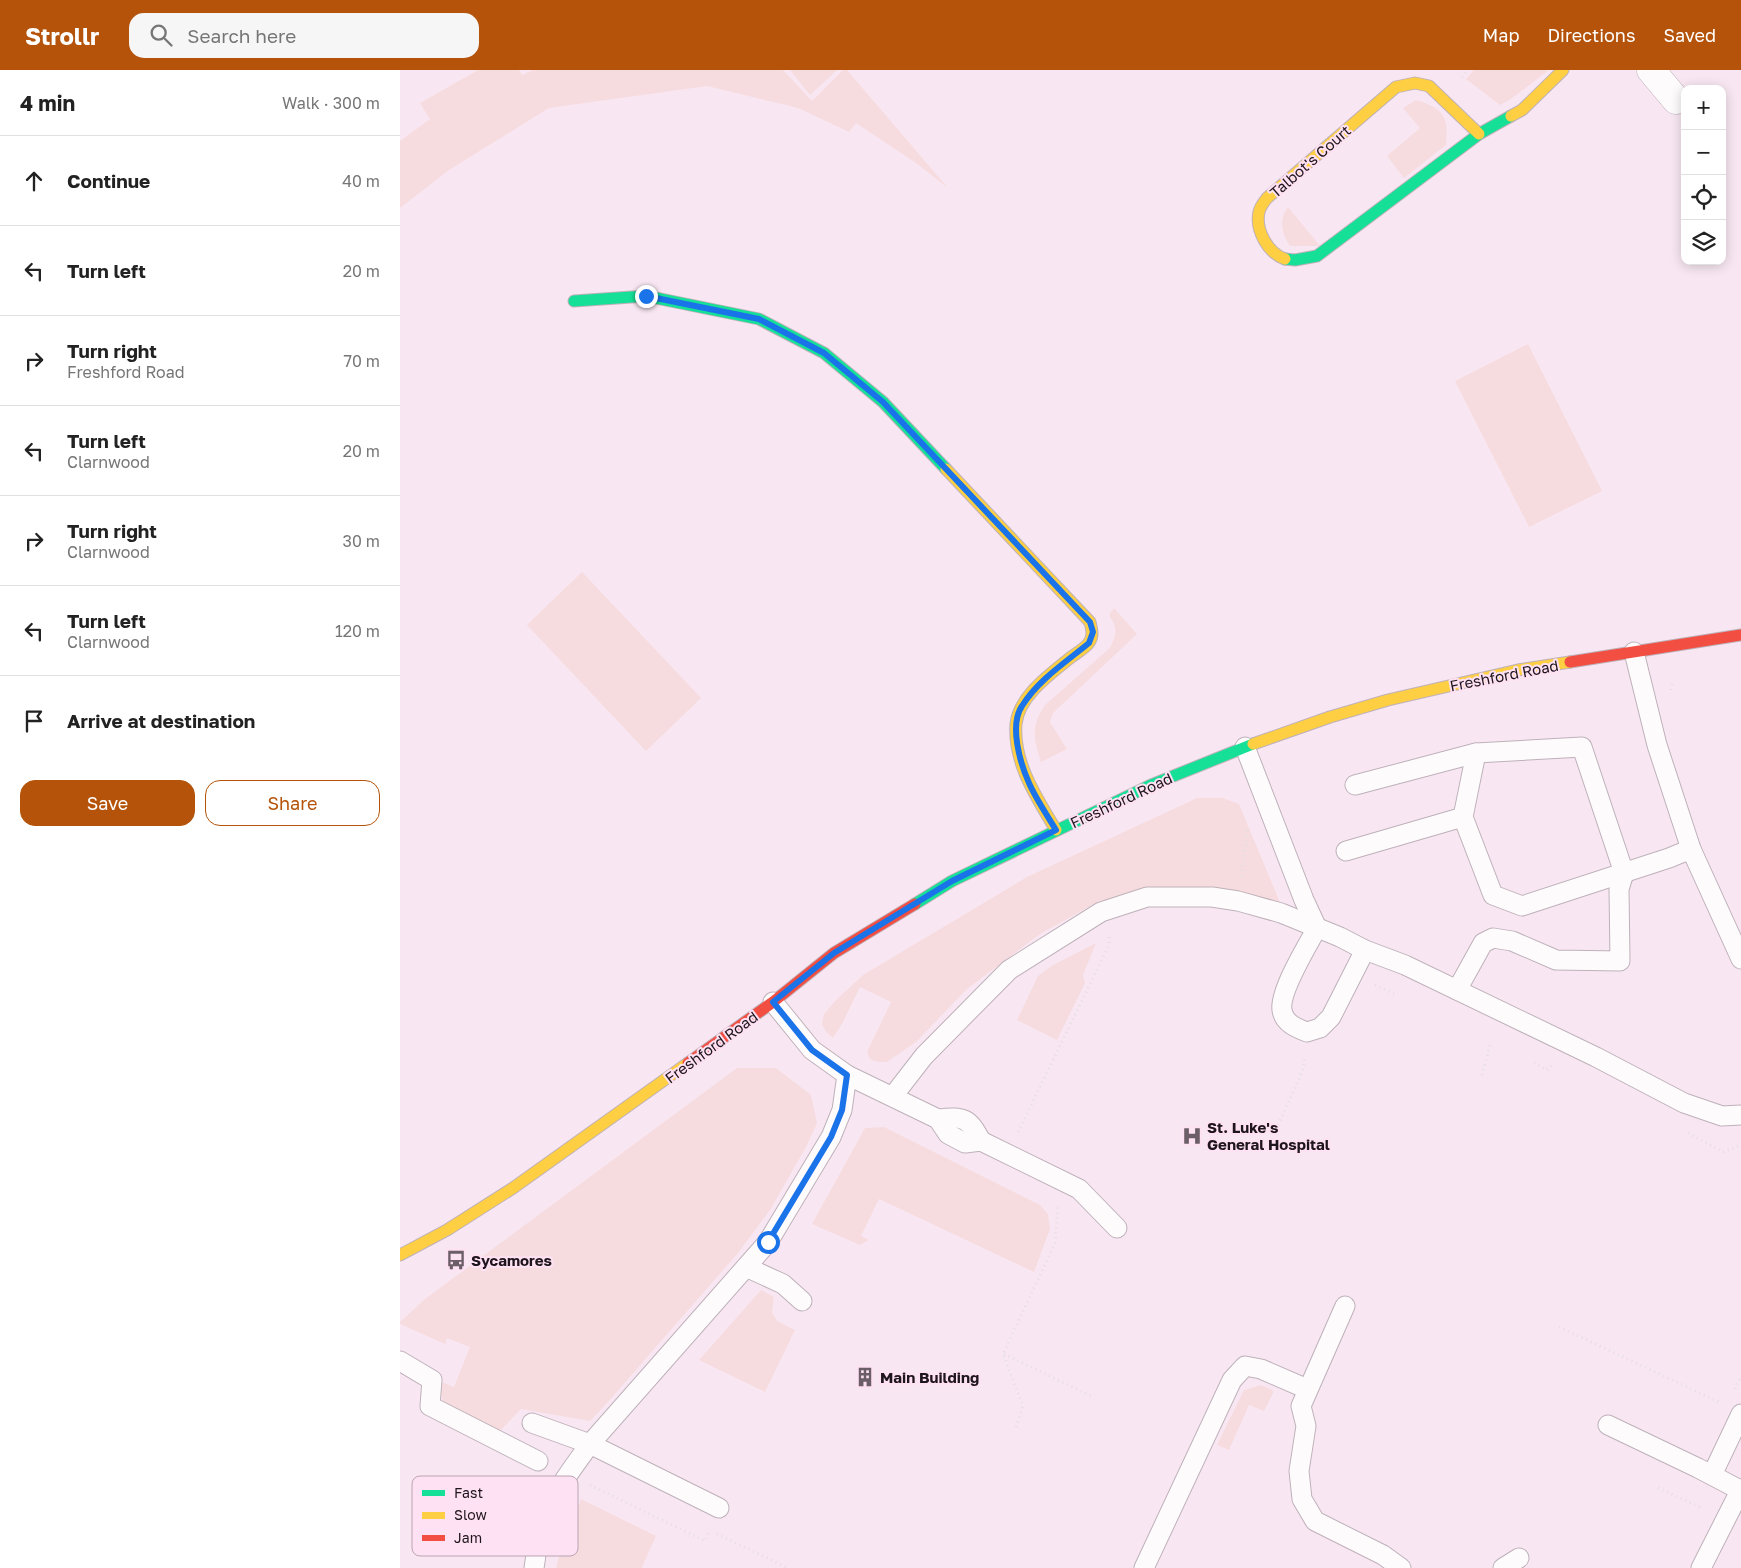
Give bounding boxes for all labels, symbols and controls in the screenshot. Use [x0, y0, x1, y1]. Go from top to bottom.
search box [129, 13, 479, 58]
text: Strollr [25, 21, 99, 50]
icon: search [147, 21, 175, 49]
text: Search here [187, 24, 296, 47]
text: Map [1483, 24, 1519, 46]
text: Directions [1547, 24, 1635, 46]
text: Saved [1663, 24, 1716, 46]
map controls [1681, 85, 1726, 265]
button: + [1681, 85, 1726, 130]
text: 4 min [20, 90, 75, 116]
text: Walk · 300 m [282, 93, 380, 113]
street label: Talbot's Court [1266, 121, 1354, 201]
button: − [1681, 130, 1726, 175]
icon: ahead [20, 167, 48, 195]
text: Continue [67, 169, 150, 192]
text: 40 m [342, 171, 380, 191]
button: locate [1681, 175, 1726, 220]
button: layers [1681, 220, 1726, 265]
icon: left [20, 257, 48, 285]
text: Turn left [67, 259, 146, 282]
text: 20 m [343, 261, 380, 281]
route end [635, 285, 658, 308]
text: Turn right [67, 339, 157, 362]
icon: right [20, 347, 48, 375]
text: 70 m [343, 351, 380, 371]
text: Freshford Road [67, 362, 185, 382]
text: Turn left [67, 429, 146, 452]
icon: left [20, 437, 48, 465]
text: 20 m [343, 441, 380, 461]
text: Clarnwood [67, 452, 150, 472]
text: Turn right [67, 519, 157, 542]
icon: right [20, 527, 48, 555]
text: 30 m [343, 531, 380, 551]
text: Clarnwood [67, 542, 150, 562]
text: Turn left [67, 609, 146, 632]
icon: left [20, 617, 48, 645]
text: 120 m [335, 621, 380, 641]
text: Clarnwood [67, 632, 150, 652]
street label: Freshford Road [1448, 656, 1560, 694]
icon: arrive [20, 707, 48, 735]
text: Arrive at destination [67, 709, 255, 732]
street label: Freshford Road [1067, 769, 1175, 831]
button: Save [20, 780, 195, 826]
button: Share [205, 780, 380, 826]
street label: Freshford Road [661, 1007, 761, 1087]
place label: St. Luke's General Hospital [1207, 1118, 1330, 1153]
hospital icon: St. Luke's General Hospital [1181, 1125, 1203, 1147]
route start [757, 1231, 780, 1254]
bus stop icon: Sycamores [445, 1249, 467, 1271]
place label: Sycamores [471, 1251, 552, 1269]
building icon: Main Building [854, 1366, 876, 1388]
place label: Main Building [880, 1368, 979, 1386]
legend [412, 1476, 578, 1556]
text: Fast [454, 1484, 483, 1501]
text: Slow [454, 1506, 487, 1523]
text: Jam [454, 1529, 482, 1546]

